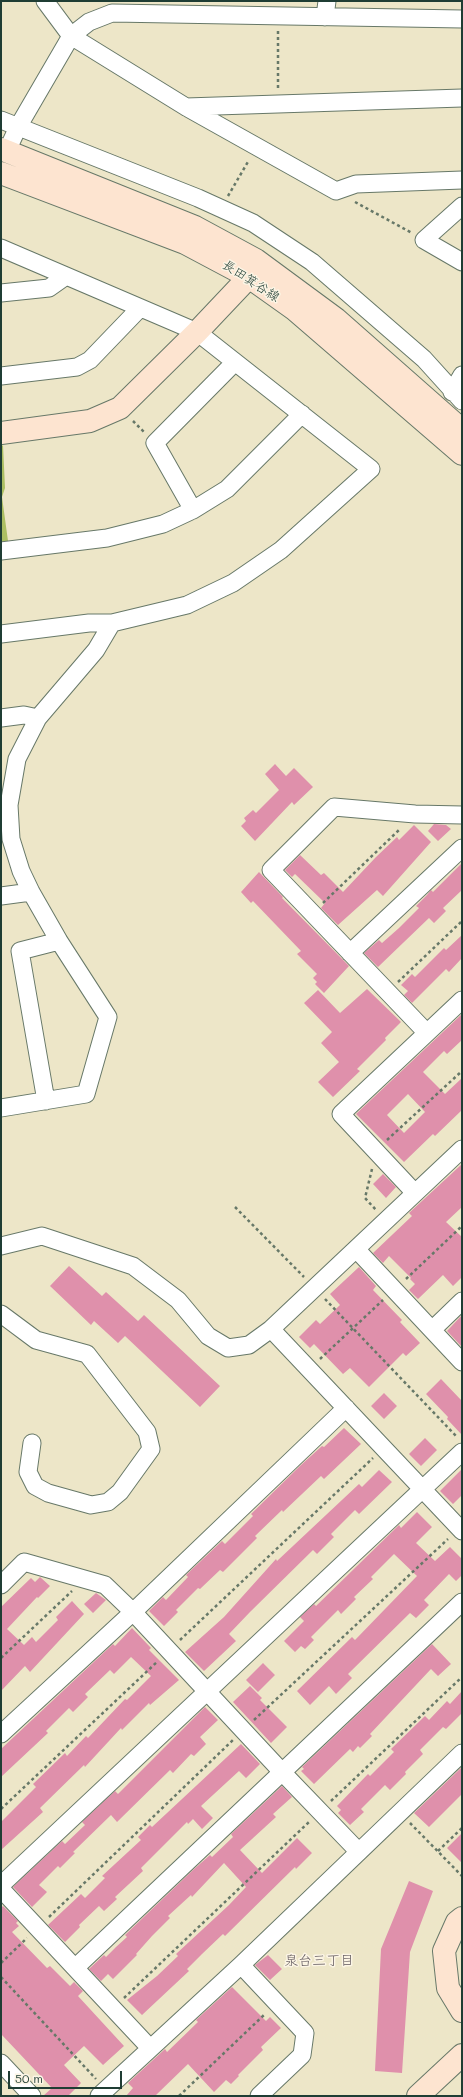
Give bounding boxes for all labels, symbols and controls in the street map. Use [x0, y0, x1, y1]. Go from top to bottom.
street label: 長田箕谷線 [219, 257, 283, 305]
district label: 泉台三丁目 [284, 1953, 354, 1969]
scale bar [10, 2063, 124, 2089]
text: 50 m [15, 2070, 43, 2086]

